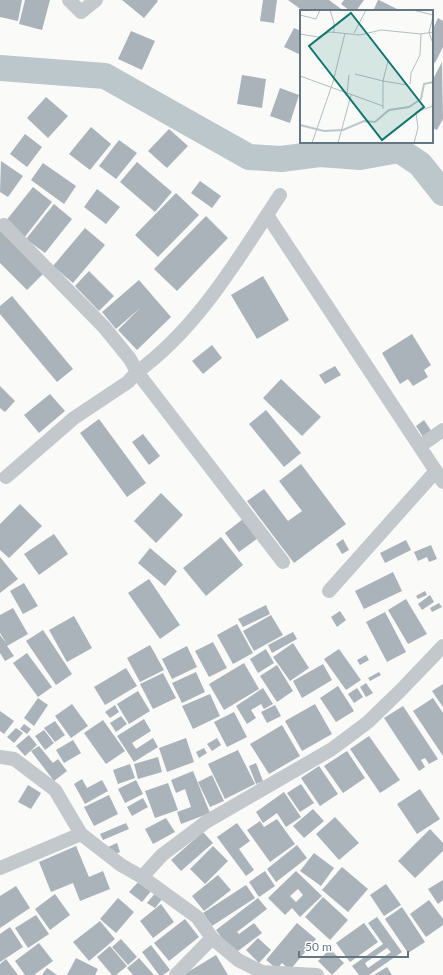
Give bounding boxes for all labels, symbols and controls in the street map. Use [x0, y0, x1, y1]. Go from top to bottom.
inset map [300, 10, 433, 143]
scale bar [299, 933, 408, 959]
text: 50 m [305, 939, 332, 954]

